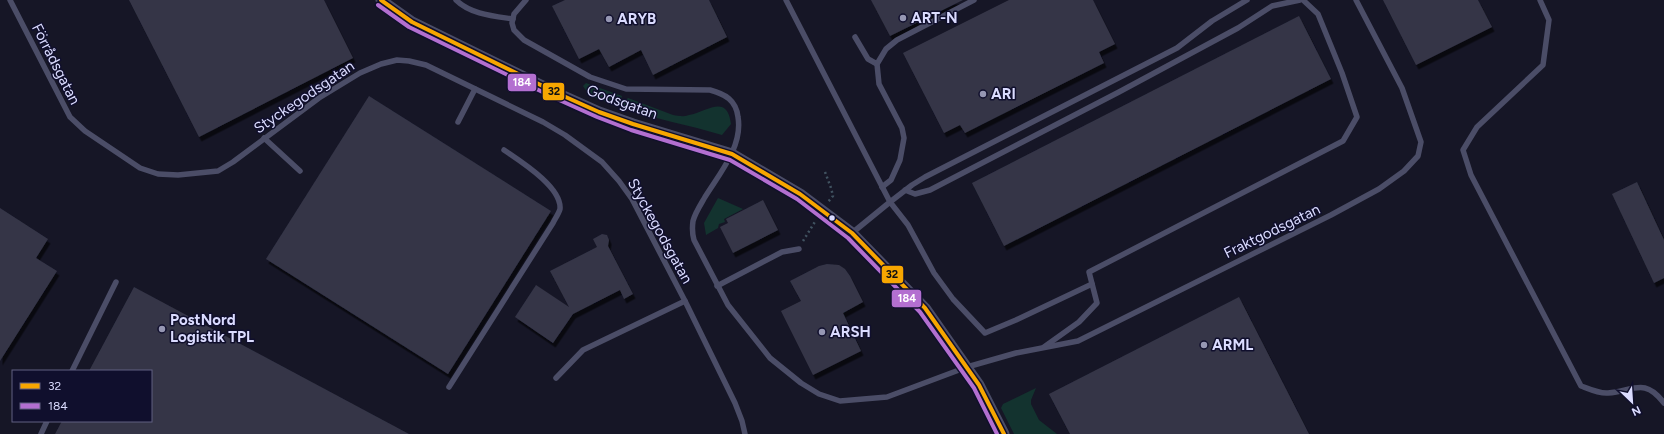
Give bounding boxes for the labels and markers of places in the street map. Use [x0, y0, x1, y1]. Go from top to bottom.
place label: ART-N [911, 9, 958, 27]
place label: ARYB [617, 10, 656, 28]
marker: ART-N [898, 13, 908, 23]
marker: ARYB [604, 14, 614, 24]
place label: ARI [991, 85, 1016, 103]
marker: ARI [978, 89, 988, 99]
unlabelled marker [827, 213, 837, 223]
place label: PostNord Logistik TPL [170, 311, 254, 346]
place label: ARSH [830, 323, 871, 341]
marker: PostNord Logistik TPL [157, 324, 167, 334]
marker: ARSH [817, 327, 827, 337]
place label: ARML [1212, 336, 1253, 354]
marker: ARML [1199, 340, 1209, 350]

